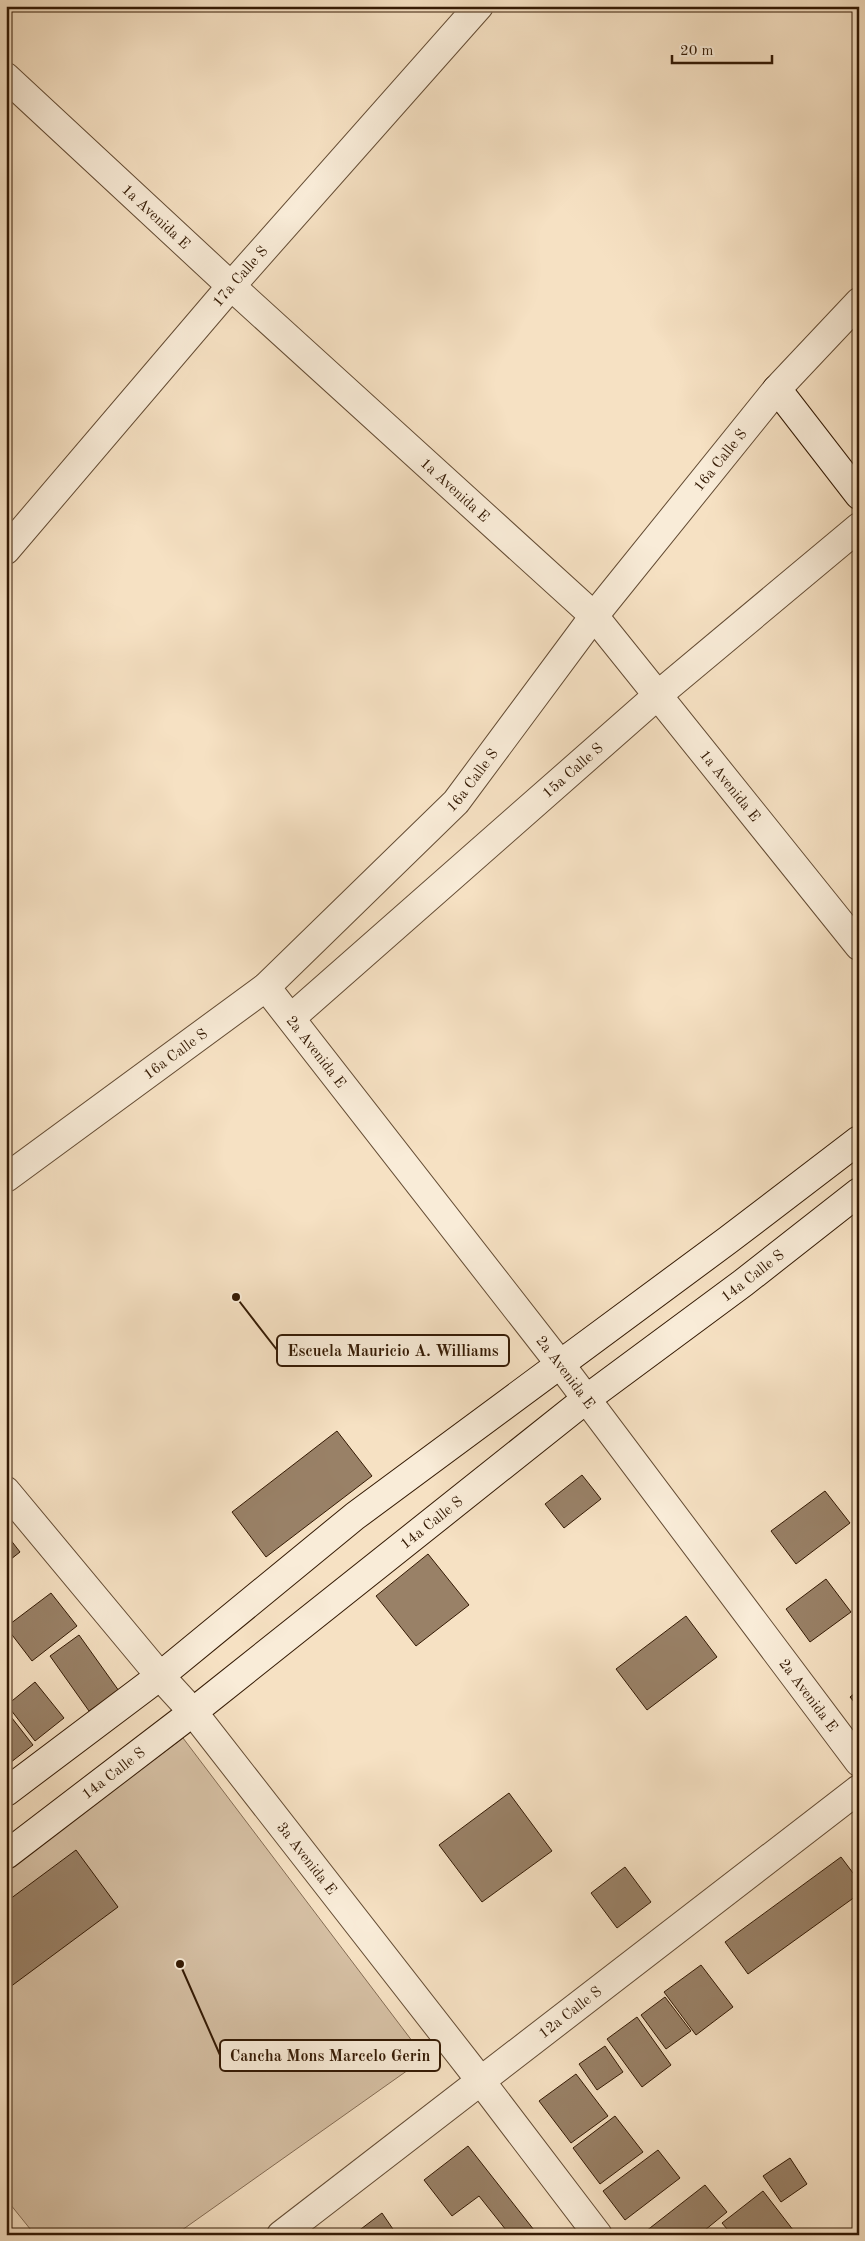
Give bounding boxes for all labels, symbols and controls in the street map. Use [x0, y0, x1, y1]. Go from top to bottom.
scale bar [672, 32, 772, 64]
text: 20 m [680, 44, 714, 59]
street label: 1a Avenida E [118, 183, 192, 253]
street label: 17a Calle S [211, 244, 271, 310]
street label: 16a Calle S [692, 427, 750, 495]
street label: 1a Avenida E [417, 456, 491, 526]
street label: 15a Calle S [540, 741, 607, 802]
street label: 16a Calle S [444, 746, 502, 816]
street label: 1a Avenida E [696, 748, 762, 825]
street label: 2a Avenida E [283, 1014, 348, 1091]
street label: 16a Calle S [141, 1027, 211, 1083]
street label: 14a Calle S [719, 1248, 788, 1305]
street label: 2a Avenida E [532, 1334, 597, 1412]
callout: Escuela Mauricio A. Williams [277, 1335, 509, 1366]
text: Escuela Mauricio A. Williams [287, 1344, 499, 1360]
street label: 14a Calle S [398, 1494, 466, 1553]
street label: 2a Avenida E [775, 1657, 840, 1735]
street label: 14a Calle S [80, 1745, 149, 1803]
street label: 3a Avenida E [273, 1820, 339, 1898]
street label: 12a Calle S [537, 1984, 605, 2042]
callout: Cancha Mons Marcelo Gerin [220, 2040, 440, 2071]
text: Cancha Mons Marcelo Gerin [230, 2049, 430, 2065]

